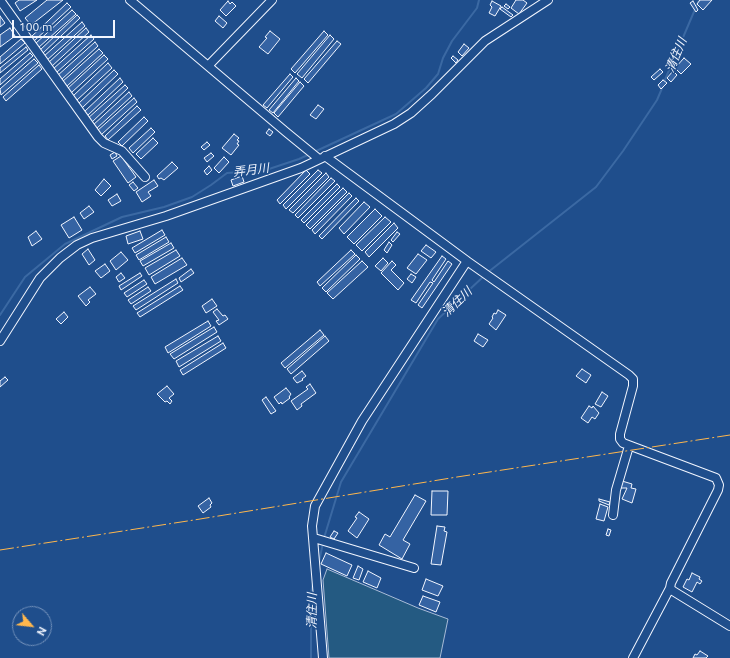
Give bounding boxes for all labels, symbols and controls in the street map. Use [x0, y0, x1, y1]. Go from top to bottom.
scale bar [14, 12, 117, 38]
text: 100 m [19, 20, 52, 33]
water label: 清住川 [662, 36, 690, 74]
water label: 弄月川 [232, 161, 270, 179]
water label: 清住川 [439, 284, 475, 320]
water label: 清住川 [304, 593, 320, 629]
north arrow [12, 606, 52, 646]
text: N [34, 625, 49, 638]

